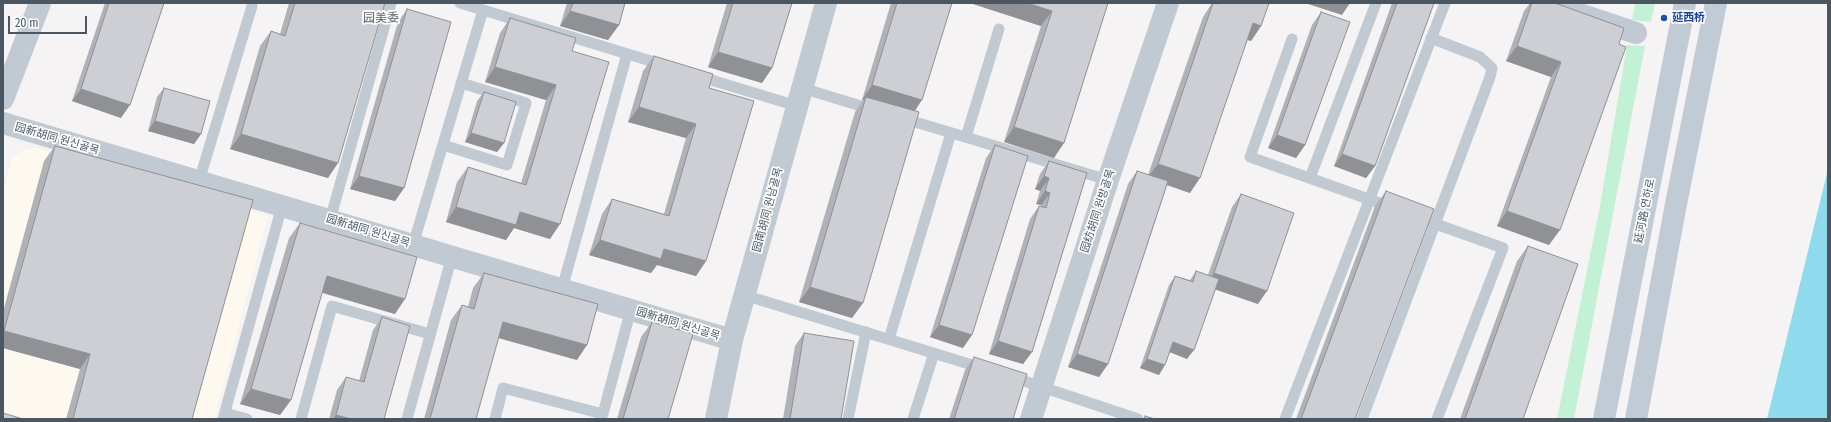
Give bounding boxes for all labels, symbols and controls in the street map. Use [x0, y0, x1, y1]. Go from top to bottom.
scale bar [10, 8, 89, 34]
place label: 延西桥 [1672, 11, 1705, 25]
district label: 园美委 [363, 12, 399, 26]
marker: 延西桥 [1659, 13, 1669, 23]
text: 20 m [15, 16, 39, 30]
street label: 园新胡同 원신골목 [13, 121, 101, 157]
street label: 园南胡同 원남골목 [750, 166, 786, 254]
street label: 园纺胡同 원방골목 [1078, 168, 1118, 254]
street label: 延河路 연하로 [1632, 177, 1658, 245]
street label: 园新胡同 원신골목 [324, 212, 412, 250]
street label: 园新胡同 원신골목 [634, 305, 722, 343]

